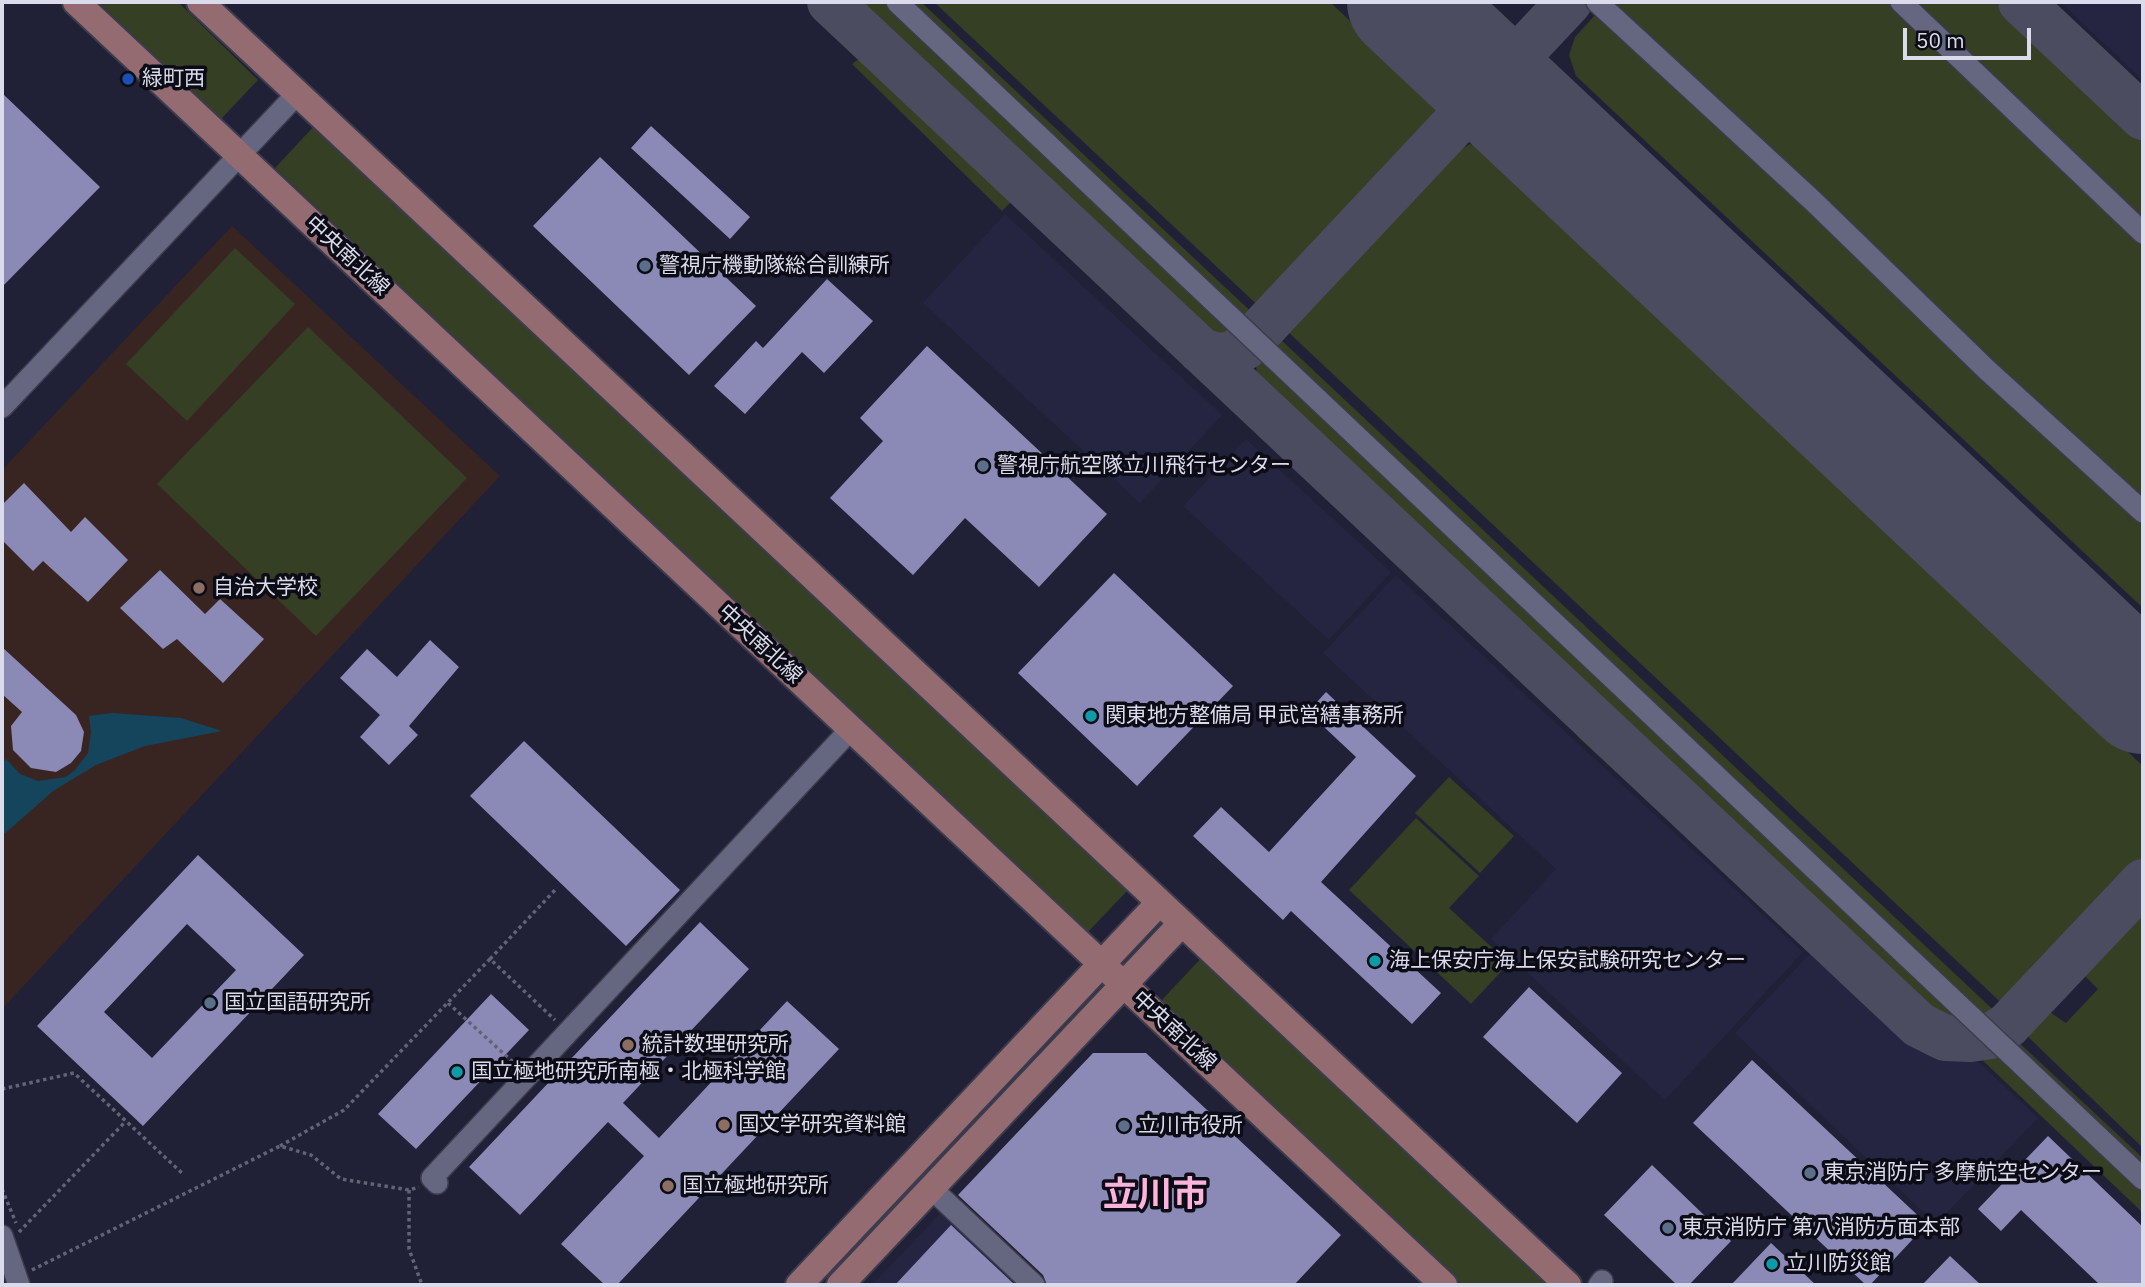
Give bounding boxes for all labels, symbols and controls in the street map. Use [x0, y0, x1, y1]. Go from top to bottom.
scale bar [1907, 14, 2035, 58]
text: 50 m [1916, 26, 1965, 54]
place label: 緑町西 [142, 66, 205, 92]
marker: 緑町西 [120, 71, 136, 87]
street label: 中央南北線 [300, 211, 394, 301]
place label: 警視庁機動隊総合訓練所 [659, 253, 890, 279]
marker: 警視庁機動隊総合訓練所 [637, 258, 653, 274]
place label: 警視庁航空隊立川飛行センター [997, 453, 1291, 479]
marker: 警視庁航空隊立川飛行センター [975, 458, 991, 474]
place label: 自治大学校 [213, 575, 318, 601]
marker: 自治大学校 [191, 580, 207, 596]
street label: 中央南北線 [713, 599, 807, 689]
place label: 関東地方整備局 甲武営繕事務所 [1105, 703, 1404, 729]
marker: 関東地方整備局 甲武営繕事務所 [1083, 708, 1099, 724]
place label: 海上保安庁海上保安試験研究センター [1389, 948, 1746, 974]
marker: 海上保安庁海上保安試験研究センター [1367, 953, 1383, 969]
street label: 中央南北線 [1127, 986, 1221, 1076]
place label: 国立国語研究所 [224, 990, 371, 1016]
marker: 国立国語研究所 [202, 995, 218, 1011]
place label: 統計数理研究所 [642, 1032, 789, 1058]
marker: 統計数理研究所 [620, 1037, 636, 1053]
place label: 国立極地研究所南極・北極科学館 [471, 1059, 786, 1085]
marker: 国立極地研究所南極・北極科学館 [449, 1064, 465, 1080]
place label: 国文学研究資料館 [738, 1112, 906, 1138]
place label: 立川市役所 [1138, 1113, 1243, 1139]
marker: 国文学研究資料館 [716, 1117, 732, 1133]
marker: 立川市役所 [1116, 1118, 1132, 1134]
place label: 東京消防庁 多摩航空センター [1824, 1160, 2102, 1186]
marker: 東京消防庁 多摩航空センター [1802, 1165, 1818, 1181]
place label: 国立極地研究所 [682, 1173, 829, 1199]
district label: 立川市 [1103, 1175, 1207, 1217]
marker: 国立極地研究所 [660, 1178, 676, 1194]
place label: 東京消防庁 第八消防方面本部 [1682, 1215, 1960, 1241]
marker: 東京消防庁 第八消防方面本部 [1660, 1220, 1676, 1236]
place label: 立川防災館 [1786, 1251, 1891, 1277]
marker: 立川防災館 [1764, 1256, 1780, 1272]

